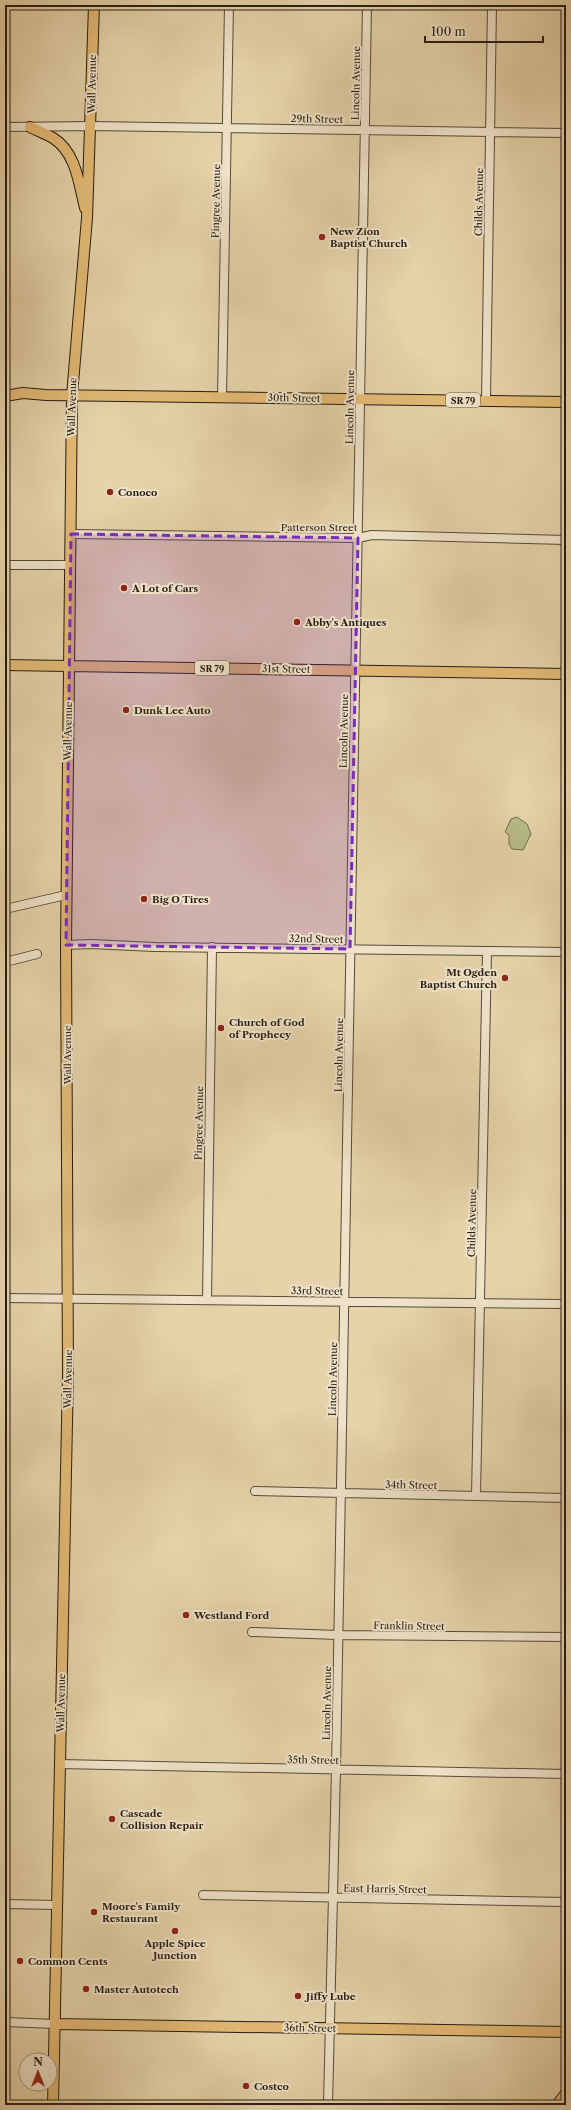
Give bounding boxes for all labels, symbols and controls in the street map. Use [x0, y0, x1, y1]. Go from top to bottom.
scale bar [425, 18, 543, 44]
text: 100 m [431, 24, 466, 39]
street label: Lincoln Avenue [349, 45, 363, 120]
street label: Wall Avenue [85, 54, 99, 115]
street label: 29th Street [291, 112, 344, 126]
street label: Pingree Avenue [209, 163, 223, 238]
street label: Childs Avenue [472, 167, 486, 236]
place label: New Zion Baptist Church [330, 225, 407, 250]
marker: New Zion Baptist Church [317, 232, 327, 242]
street label: Lincoln Avenue [343, 369, 357, 444]
street label: Wall Avenue [64, 377, 80, 438]
street label: 30th Street [268, 391, 321, 405]
road number: SR 79 [446, 393, 480, 407]
place label: Conoco [118, 486, 157, 499]
marker: Conoco [105, 487, 115, 497]
street label: Patterson Street [281, 521, 358, 534]
place label: A Lot of Cars [131, 582, 198, 595]
marker: A Lot of Cars [119, 583, 129, 593]
place label: Abby's Antiques [304, 616, 387, 629]
marker: Abby's Antiques [292, 617, 302, 627]
road number: SR 79 [195, 661, 229, 675]
street label: 31st Street [262, 662, 311, 676]
street label: Lincoln Avenue [337, 693, 351, 768]
street label: Wall Avenue [61, 701, 75, 762]
place label: Dunk Lee Auto [134, 704, 211, 717]
marker: Dunk Lee Auto [121, 705, 131, 715]
place label: Big O Tires [152, 893, 209, 906]
marker: Big O Tires [139, 894, 149, 904]
street label: 32nd Street [289, 932, 344, 946]
place label: Mt Ogden Baptist Church [420, 966, 497, 991]
marker: Mt Ogden Baptist Church [500, 973, 510, 983]
place label: Church of God of Prophecy [229, 1016, 305, 1041]
street label: Lincoln Avenue [332, 1017, 346, 1092]
marker: Church of God of Prophecy [216, 1023, 226, 1033]
street label: Wall Avenue [61, 1025, 74, 1086]
street label: Pingree Avenue [192, 1085, 206, 1160]
street label: Childs Avenue [465, 1188, 479, 1257]
street label: 33rd Street [291, 1284, 344, 1298]
street label: Lincoln Avenue [326, 1341, 340, 1416]
street label: Wall Avenue [61, 1349, 75, 1410]
street label: 34th Street [385, 1478, 438, 1492]
place label: Westland Ford [193, 1609, 270, 1622]
marker: Westland Ford [181, 1610, 191, 1620]
street label: Franklin Street [373, 1619, 445, 1633]
street label: Lincoln Avenue [320, 1665, 334, 1740]
street label: Wall Avenue [54, 1673, 68, 1734]
street label: 35th Street [287, 1753, 339, 1767]
place label: Cascade Collision Repair [120, 1807, 204, 1832]
marker: Cascade Collision Repair [107, 1814, 117, 1824]
street label: East Harris Street [343, 1882, 427, 1896]
place label: Moore's Family Restaurant [102, 1900, 181, 1925]
marker: Moore's Family Restaurant [89, 1907, 99, 1917]
marker: Apple Spice Junction [170, 1926, 180, 1936]
place label: Apple Spice Junction [143, 1937, 206, 1962]
place label: Common Cents [28, 1955, 108, 1968]
marker: Common Cents [15, 1956, 25, 1966]
place label: Master Autotech [94, 1983, 179, 1996]
marker: Master Autotech [81, 1984, 91, 1994]
place label: Jiffy Lube [304, 1990, 356, 2003]
marker: Jiffy Lube [293, 1991, 303, 2001]
street label: 36th Street [284, 2021, 337, 2035]
north arrow [18, 2052, 58, 2092]
text: N [33, 2055, 43, 2069]
place label: Costco [254, 2080, 289, 2093]
marker: Costco [241, 2081, 251, 2091]

